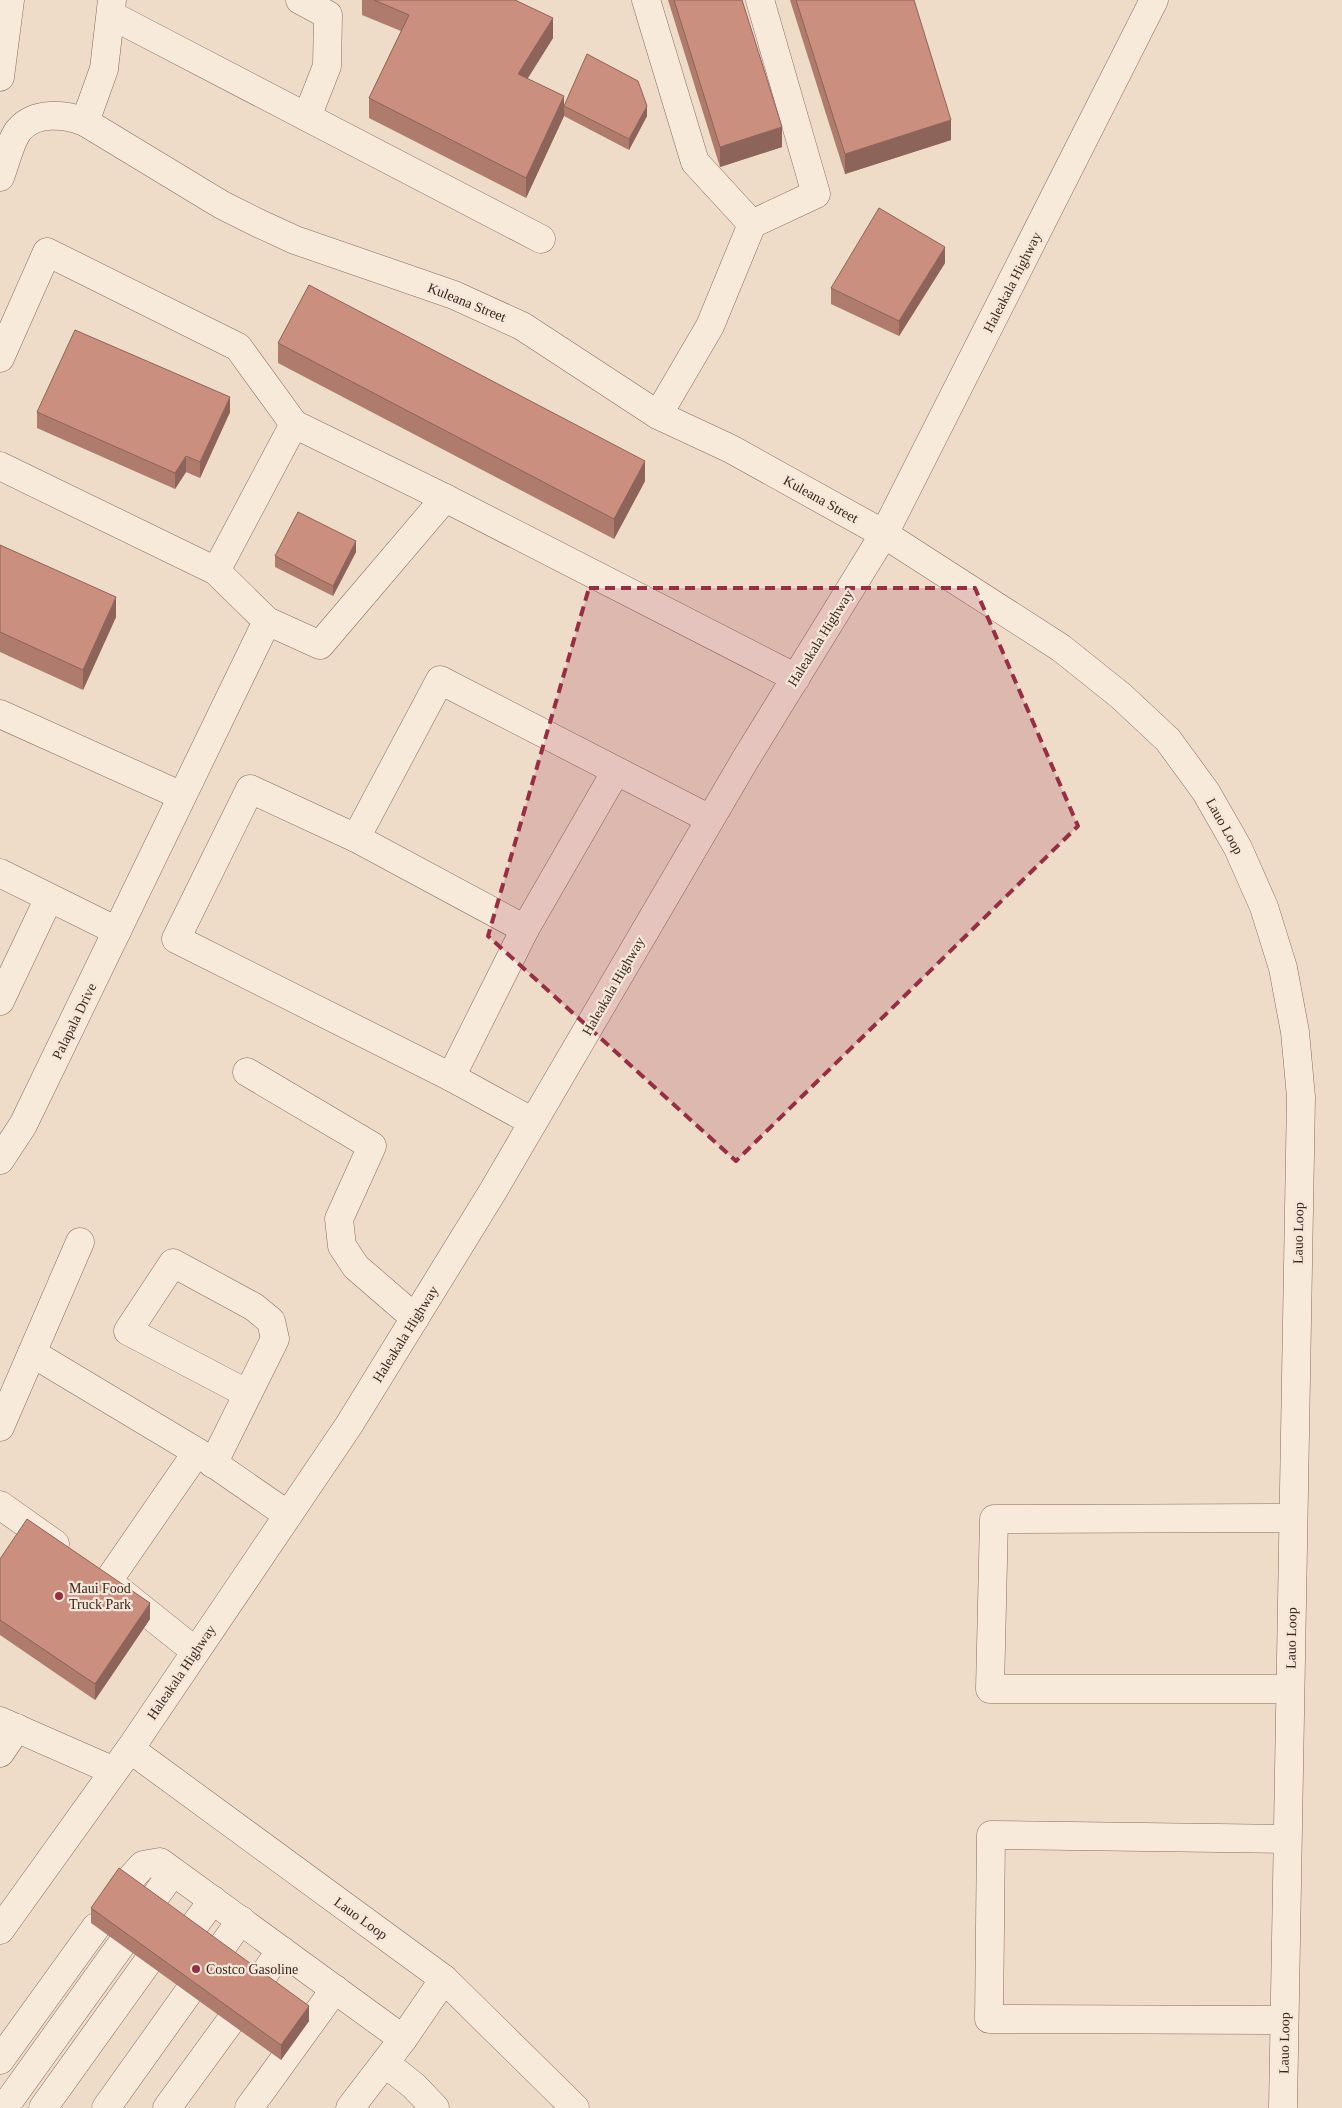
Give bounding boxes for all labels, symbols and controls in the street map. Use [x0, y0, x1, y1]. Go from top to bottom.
street label: Haleakala Highway [981, 229, 1044, 335]
street label: Kuleana Street [426, 280, 508, 325]
street label: Kuleana Street [781, 473, 861, 526]
street label: Haleakala Highway [785, 587, 856, 689]
street label: Lauo Loop [1203, 796, 1246, 857]
street label: Haleakala Highway [579, 935, 648, 1038]
street label: Palapala Drive [50, 981, 99, 1062]
street label: Lauo Loop [1290, 1202, 1307, 1264]
street label: Haleakala Highway [370, 1283, 441, 1385]
place label: Maui Food Truck Park [69, 1581, 131, 1612]
marker: Maui Food Truck Park [53, 1590, 65, 1602]
street label: Lauo Loop [1283, 1607, 1300, 1669]
street label: Haleakala Highway [144, 1622, 219, 1722]
street label: Lauo Loop [331, 1894, 390, 1943]
place label: Costco Gasoline [206, 1962, 298, 1977]
marker: Costco Gasoline [190, 1963, 202, 1975]
street label: Lauo Loop [1276, 2012, 1293, 2074]

